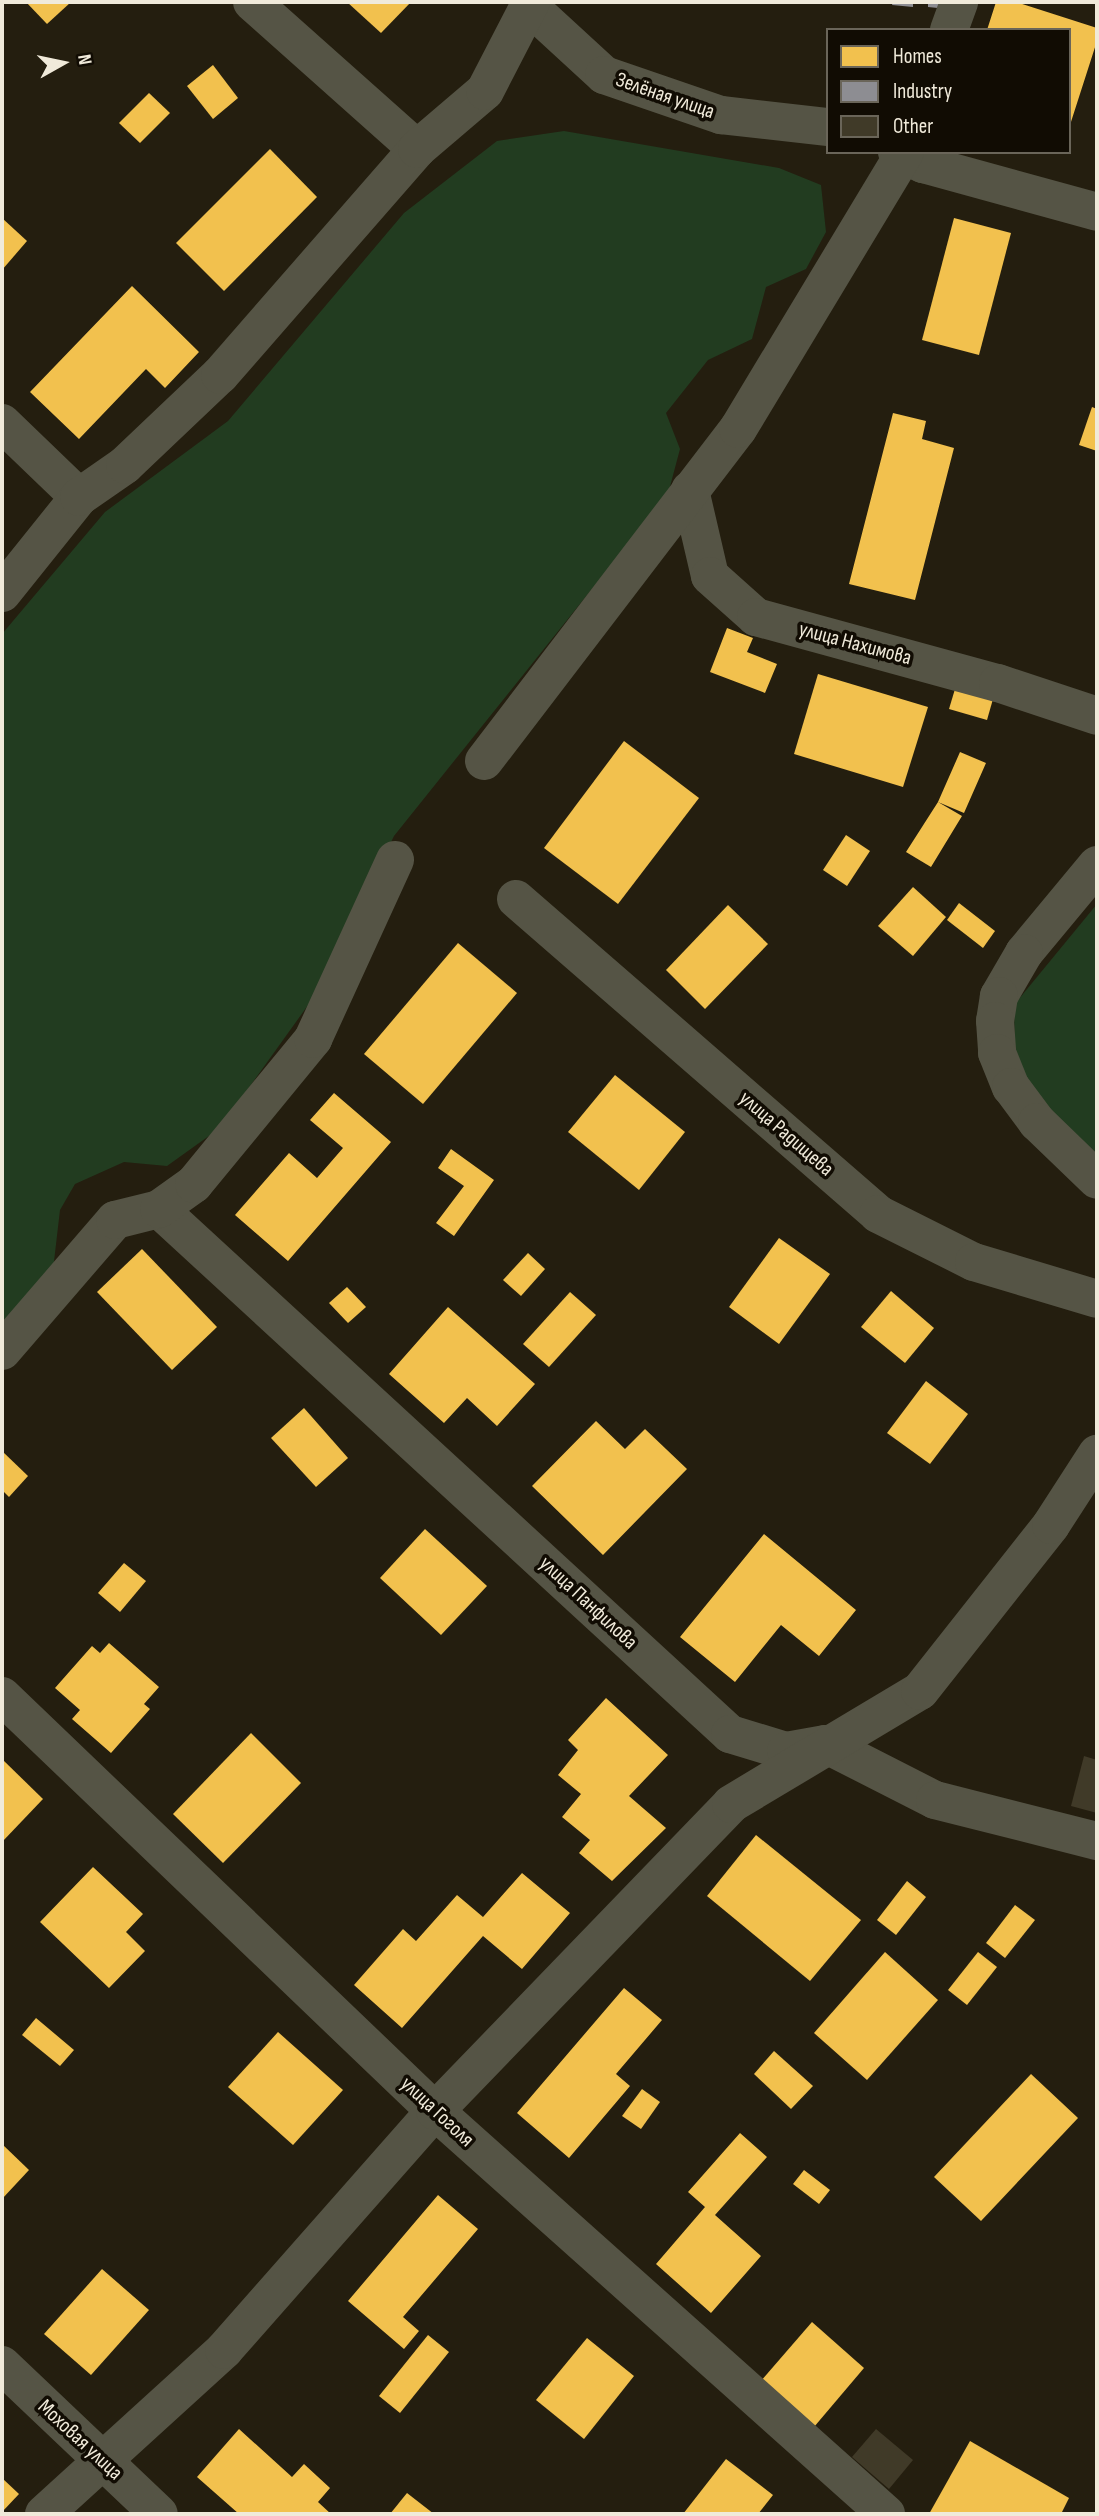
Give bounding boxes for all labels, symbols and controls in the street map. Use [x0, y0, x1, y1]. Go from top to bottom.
north arrow [28, 28, 98, 98]
legend [826, 28, 1071, 154]
text: Homes [893, 44, 942, 69]
text: N [72, 53, 96, 66]
street label: Зелёная улица [612, 67, 718, 125]
text: Industry [893, 79, 952, 104]
text: Other [893, 114, 933, 139]
street label: улица Нахимова [796, 617, 914, 671]
street label: улица Радищева [734, 1086, 838, 1182]
street label: улица Панфилова [534, 1551, 642, 1655]
street label: улица Гоголя [395, 2072, 479, 2152]
street label: Моховая улица [32, 2394, 128, 2486]

